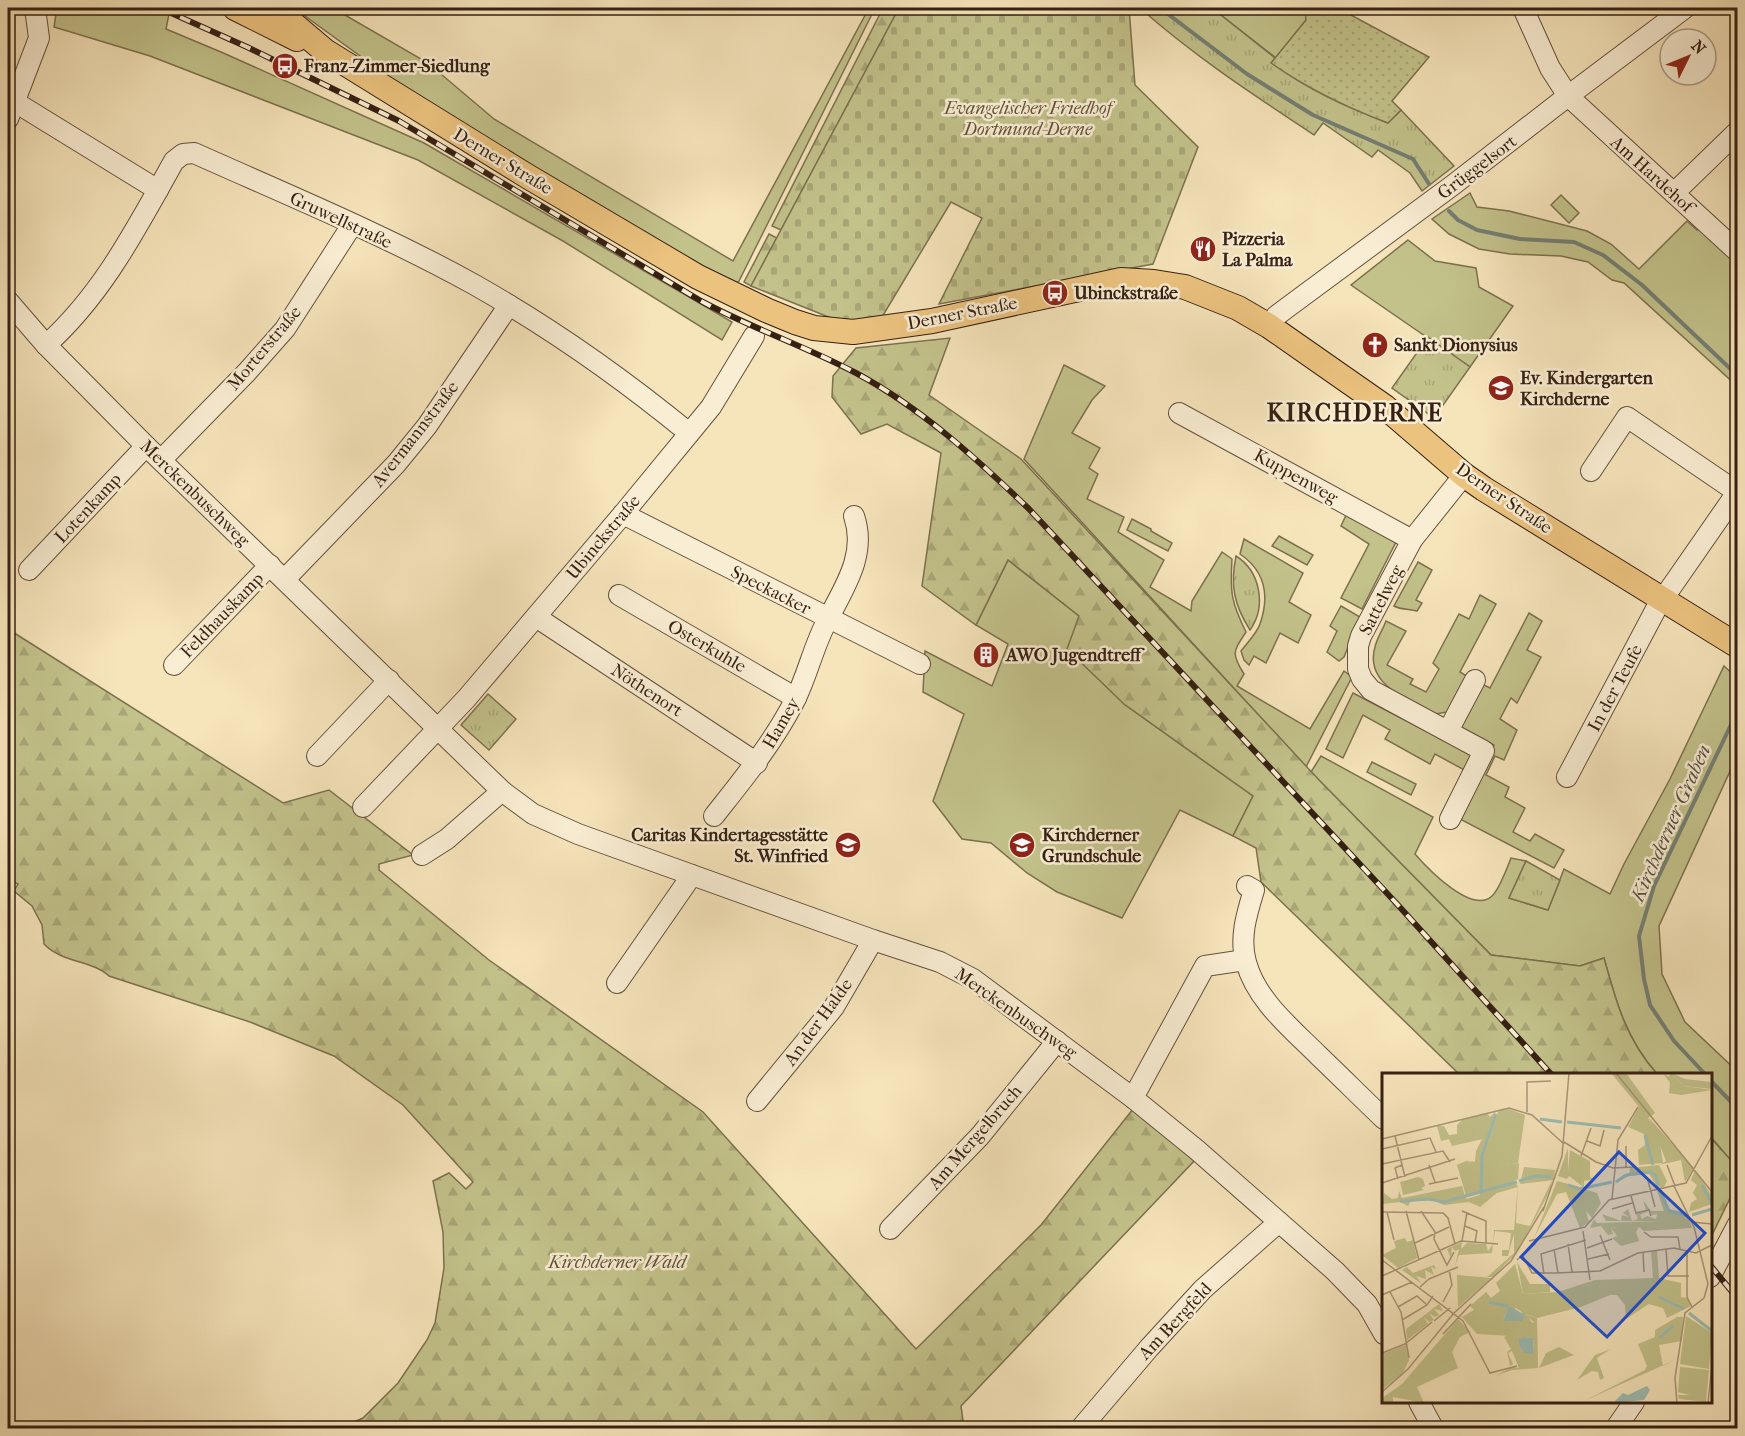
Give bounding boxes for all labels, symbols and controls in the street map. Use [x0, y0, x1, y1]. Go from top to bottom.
north arrow [1658, 27, 1718, 87]
text: N [1688, 36, 1710, 59]
bus stop icon: Franz-Zimmer-Siedlung [270, 51, 300, 81]
place label: Franz-Zimmer-Siedlung [303, 56, 491, 77]
park label: Evangelischer Friedhof Dortmund-Derne [943, 98, 1115, 140]
street label: Derner Straße [450, 124, 556, 199]
street label: Grüggelsort [1434, 131, 1521, 204]
street label: Am Hardehof [1605, 131, 1700, 220]
street label: Gruwellstraße [286, 188, 395, 253]
place label: Pizzeria La Palma [1222, 229, 1293, 271]
restaurant icon: Pizzeria La Palma [1188, 234, 1218, 264]
bus stop icon: Ubinckstraße [1040, 278, 1070, 308]
place label: Ubinckstraße [1073, 283, 1178, 304]
street label: Derner Straße [905, 293, 1019, 334]
street label: Morterstraße [223, 302, 306, 395]
church icon: Sankt Dionysius [1360, 330, 1390, 360]
place label: Sankt Dionysius [1394, 335, 1518, 356]
place label: Ev. Kindergarten Kirchderne [1520, 368, 1653, 410]
school or university icon: Ev. Kindergarten Kirchderne [1486, 373, 1516, 403]
street label: Avermannstraße [367, 377, 463, 492]
district label: KIRCHDERNE [1267, 399, 1443, 427]
street label: Merckenbuschweg [135, 436, 254, 551]
street label: Kuppenweg [1250, 445, 1342, 508]
street label: Derner Straße [1452, 459, 1556, 538]
street label: Lotenkamp [51, 469, 126, 548]
street label: Ubinckstraße [562, 491, 645, 584]
street label: Speckacker [727, 561, 815, 620]
street label: Sattelweg [1355, 561, 1408, 639]
street label: Feldhauskamp [176, 568, 268, 662]
street label: Osterkuhle [664, 616, 750, 677]
building icon: AWO Jugendtreff [971, 640, 1001, 670]
street label: In der Teufe [1584, 641, 1647, 735]
place label: AWO Jugendtreff [1005, 645, 1145, 666]
street label: Nöthenort [607, 659, 687, 722]
street label: Hamey [758, 693, 805, 753]
water label: Kirchderner Graben [1625, 741, 1715, 907]
place label: Caritas Kindertagesstätte St. Winfried [631, 825, 829, 867]
place label: Kirchderner Grundschule [1042, 825, 1141, 867]
school or university icon: Caritas Kindertagesstätte St. Winfried [833, 830, 863, 860]
school or university icon: Kirchderner Grundschule [1007, 830, 1037, 860]
street label: Merckenbuschweg [951, 963, 1081, 1064]
street label: An der Halde [779, 975, 857, 1071]
inset map [1382, 1073, 1712, 1403]
street label: Am Mergelbruch [924, 1081, 1026, 1195]
park label: Kirchderner Wald [546, 1252, 688, 1273]
street label: Am Bergfeld [1134, 1278, 1216, 1365]

